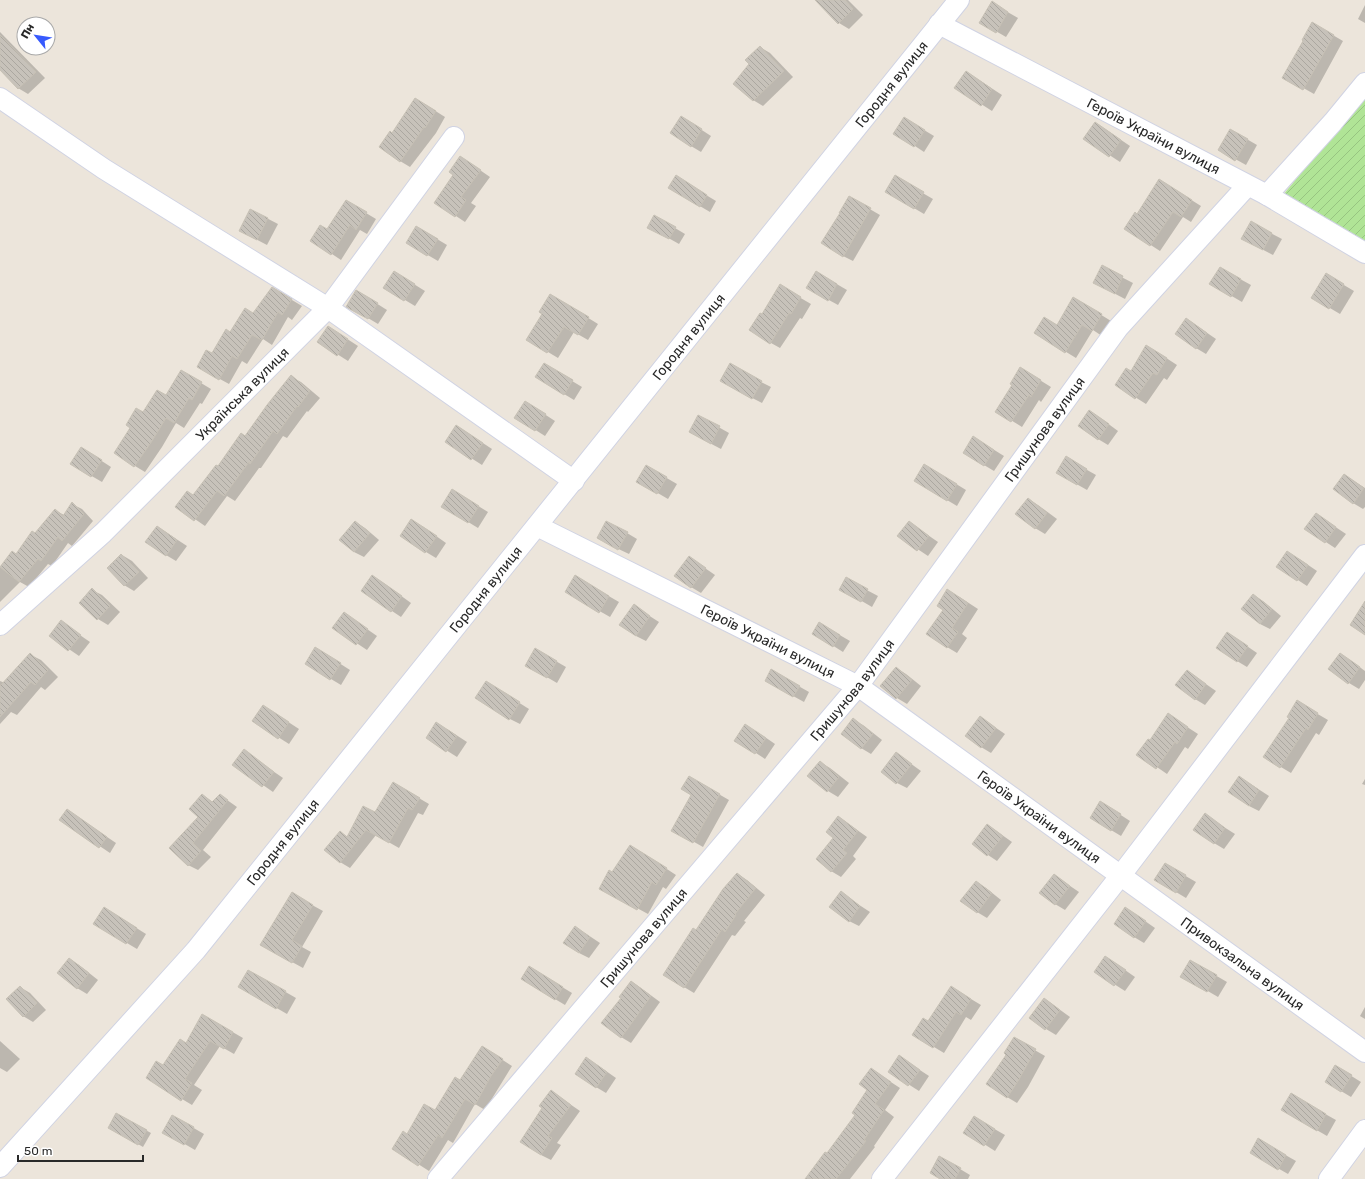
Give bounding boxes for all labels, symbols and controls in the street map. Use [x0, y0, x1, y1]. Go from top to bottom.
north arrow [16, 16, 56, 56]
text: Пн [18, 21, 37, 41]
street label: Городня вулиця [852, 38, 932, 131]
street label: Героїв України вулиця [1084, 95, 1223, 178]
street label: Городня вулиця [649, 290, 729, 384]
street label: Українська вулиця [192, 344, 293, 444]
street label: Гришунова вулиця [1001, 374, 1089, 485]
street label: Городня вулиця [446, 543, 526, 636]
street label: Героїв України вулиця [698, 601, 838, 682]
street label: Гришунова вулиця [807, 636, 898, 745]
street label: Героїв України вулиця [974, 767, 1104, 867]
street label: Городня вулиця [243, 796, 323, 889]
street label: Гришунова вулиця [597, 885, 691, 991]
street label: Привокзальна вулиця [1177, 914, 1307, 1014]
scale bar [18, 1137, 143, 1163]
text: 50 m [24, 1144, 52, 1158]

